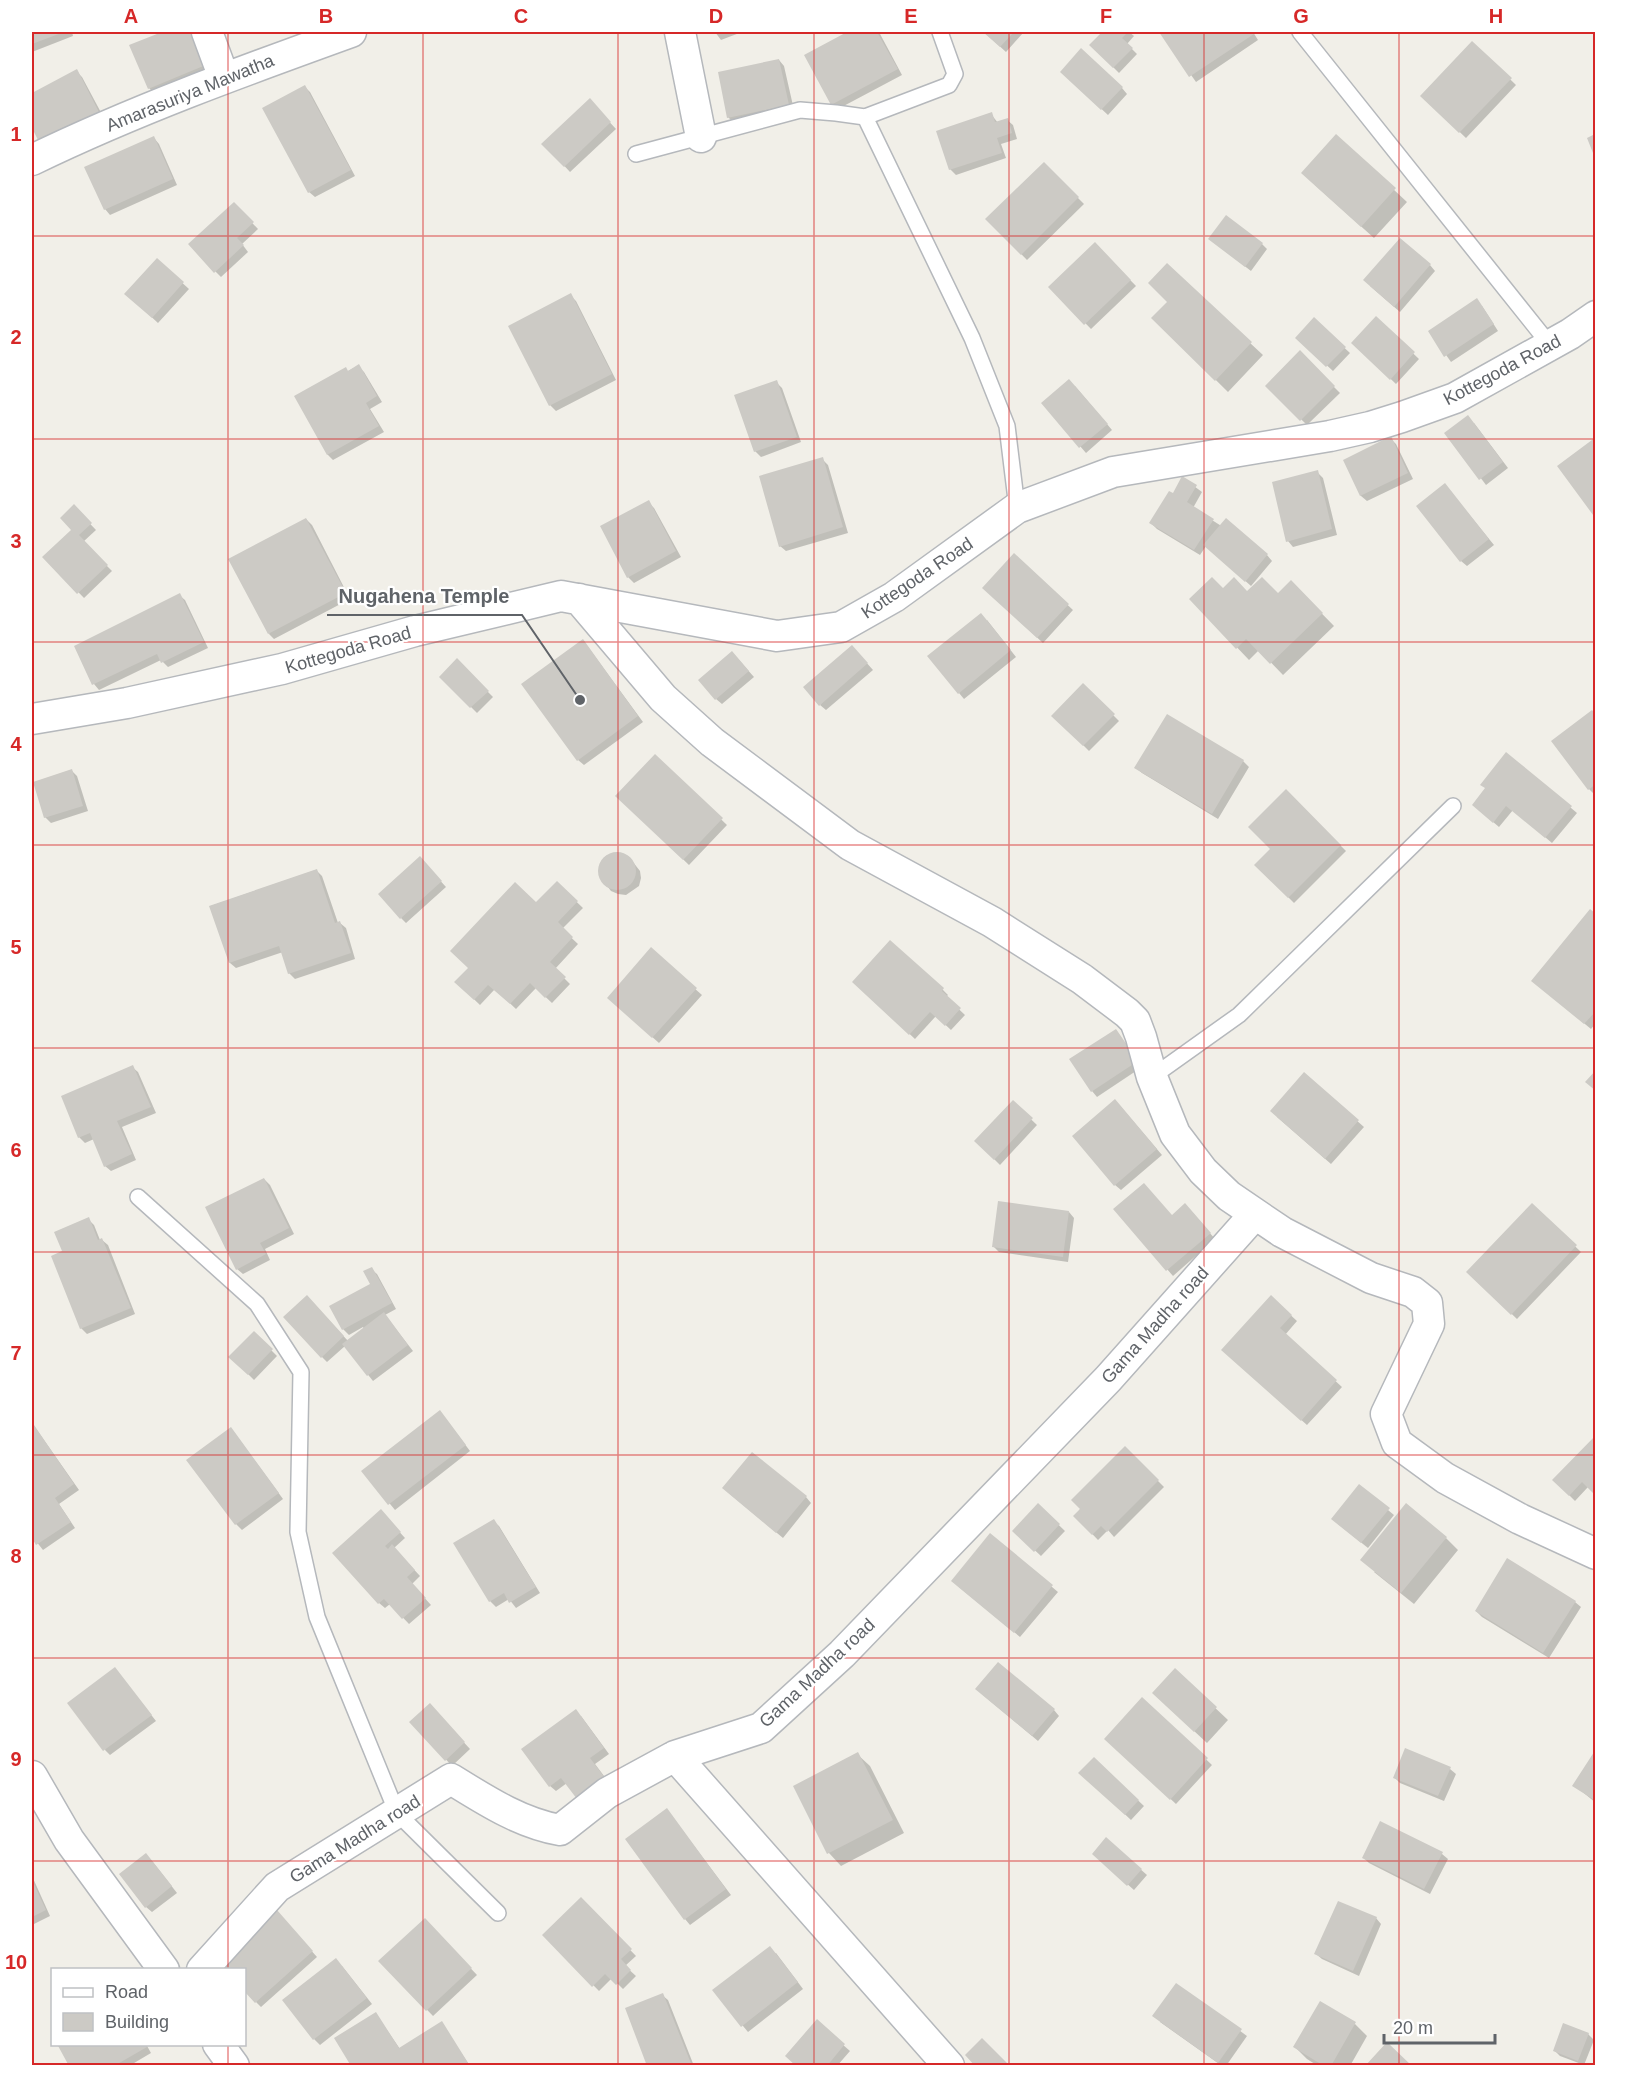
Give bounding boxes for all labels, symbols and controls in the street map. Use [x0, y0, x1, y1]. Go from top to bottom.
text: A [124, 5, 138, 27]
text: B [319, 5, 333, 27]
text: C [514, 5, 528, 27]
text: D [709, 5, 723, 27]
text: E [904, 5, 918, 27]
text: F [1100, 5, 1112, 27]
text: G [1293, 5, 1309, 27]
text: H [1489, 5, 1503, 27]
street label: Amarasuriya Mawatha [103, 50, 278, 136]
text: 1 [10, 123, 22, 145]
text: 2 [10, 326, 22, 348]
street label: Kottegoda Road [1440, 331, 1564, 409]
text: 3 [10, 530, 22, 552]
street label: Kottegoda Road [857, 533, 977, 623]
callout: Nugahena Temple [327, 577, 522, 615]
text: Nugahena Temple [339, 585, 509, 607]
street label: Kottegoda Road [283, 622, 413, 678]
text: 4 [10, 733, 22, 755]
text: 5 [10, 936, 22, 958]
text: 6 [10, 1139, 22, 1161]
street label: Gama Madha road [1097, 1263, 1213, 1387]
text: 7 [10, 1342, 22, 1364]
text: 8 [10, 1545, 22, 1567]
street label: Gama Madha road [755, 1615, 879, 1731]
text: 9 [10, 1748, 22, 1770]
street label: Gama Madha road [286, 1791, 424, 1887]
text: 10 [5, 1951, 27, 1973]
legend [51, 1968, 246, 2046]
text: Road [105, 1982, 148, 2002]
scale bar [1384, 2007, 1495, 2045]
text: Building [105, 2012, 169, 2032]
text: 20 m [1393, 2018, 1433, 2038]

